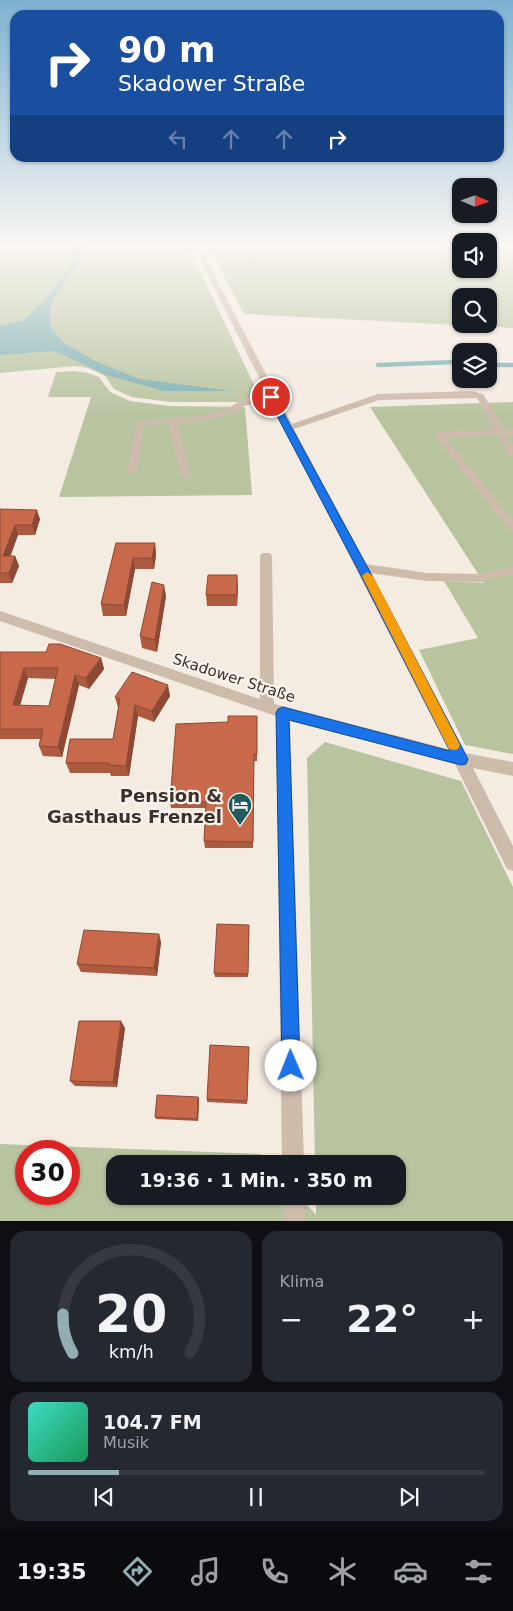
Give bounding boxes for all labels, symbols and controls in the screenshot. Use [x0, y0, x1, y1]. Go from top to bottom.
icon: right [35, 30, 100, 95]
text: 90 m [118, 30, 215, 70]
text: Skadower Straße [118, 71, 305, 96]
icon: left [164, 125, 192, 153]
icon: ahead [217, 125, 245, 153]
icon: ahead [270, 125, 298, 153]
icon: right [323, 125, 351, 153]
north arrow [452, 178, 498, 222]
map controls [452, 178, 497, 388]
button: sound [452, 233, 497, 278]
button: search [452, 288, 497, 333]
button: layers [452, 343, 497, 388]
pin [250, 376, 292, 418]
icon: arrive [257, 383, 285, 411]
street label: Skadower Straße [170, 650, 298, 706]
place label: Pension & Gasthaus Frenzel [47, 785, 222, 827]
hotel icon: Pension & Gasthaus Frenzel [227, 792, 253, 826]
position arrow [264, 1039, 316, 1091]
speed limit sign: 30 [15, 1140, 80, 1205]
text: 19:36 · 1 Min. · 350 m [139, 1169, 373, 1191]
text: Klima [280, 1272, 324, 1291]
text: 20 [95, 1284, 167, 1344]
text: 22° [346, 1297, 418, 1341]
text: − [280, 1303, 303, 1336]
text: + [462, 1303, 485, 1336]
text: km/h [108, 1341, 153, 1362]
text: 104.7 FM [103, 1411, 202, 1433]
text: Musik [103, 1433, 149, 1452]
icon: previous [90, 1483, 118, 1511]
icon: pause [242, 1483, 270, 1511]
icon: next [395, 1483, 423, 1511]
icon: directions [120, 1554, 155, 1589]
icon: music [188, 1554, 223, 1589]
icon: phone [257, 1554, 292, 1589]
icon: climate [325, 1554, 360, 1589]
icon: car [393, 1554, 428, 1589]
icon: filters [461, 1554, 496, 1589]
text: 19:35 [17, 1559, 87, 1584]

